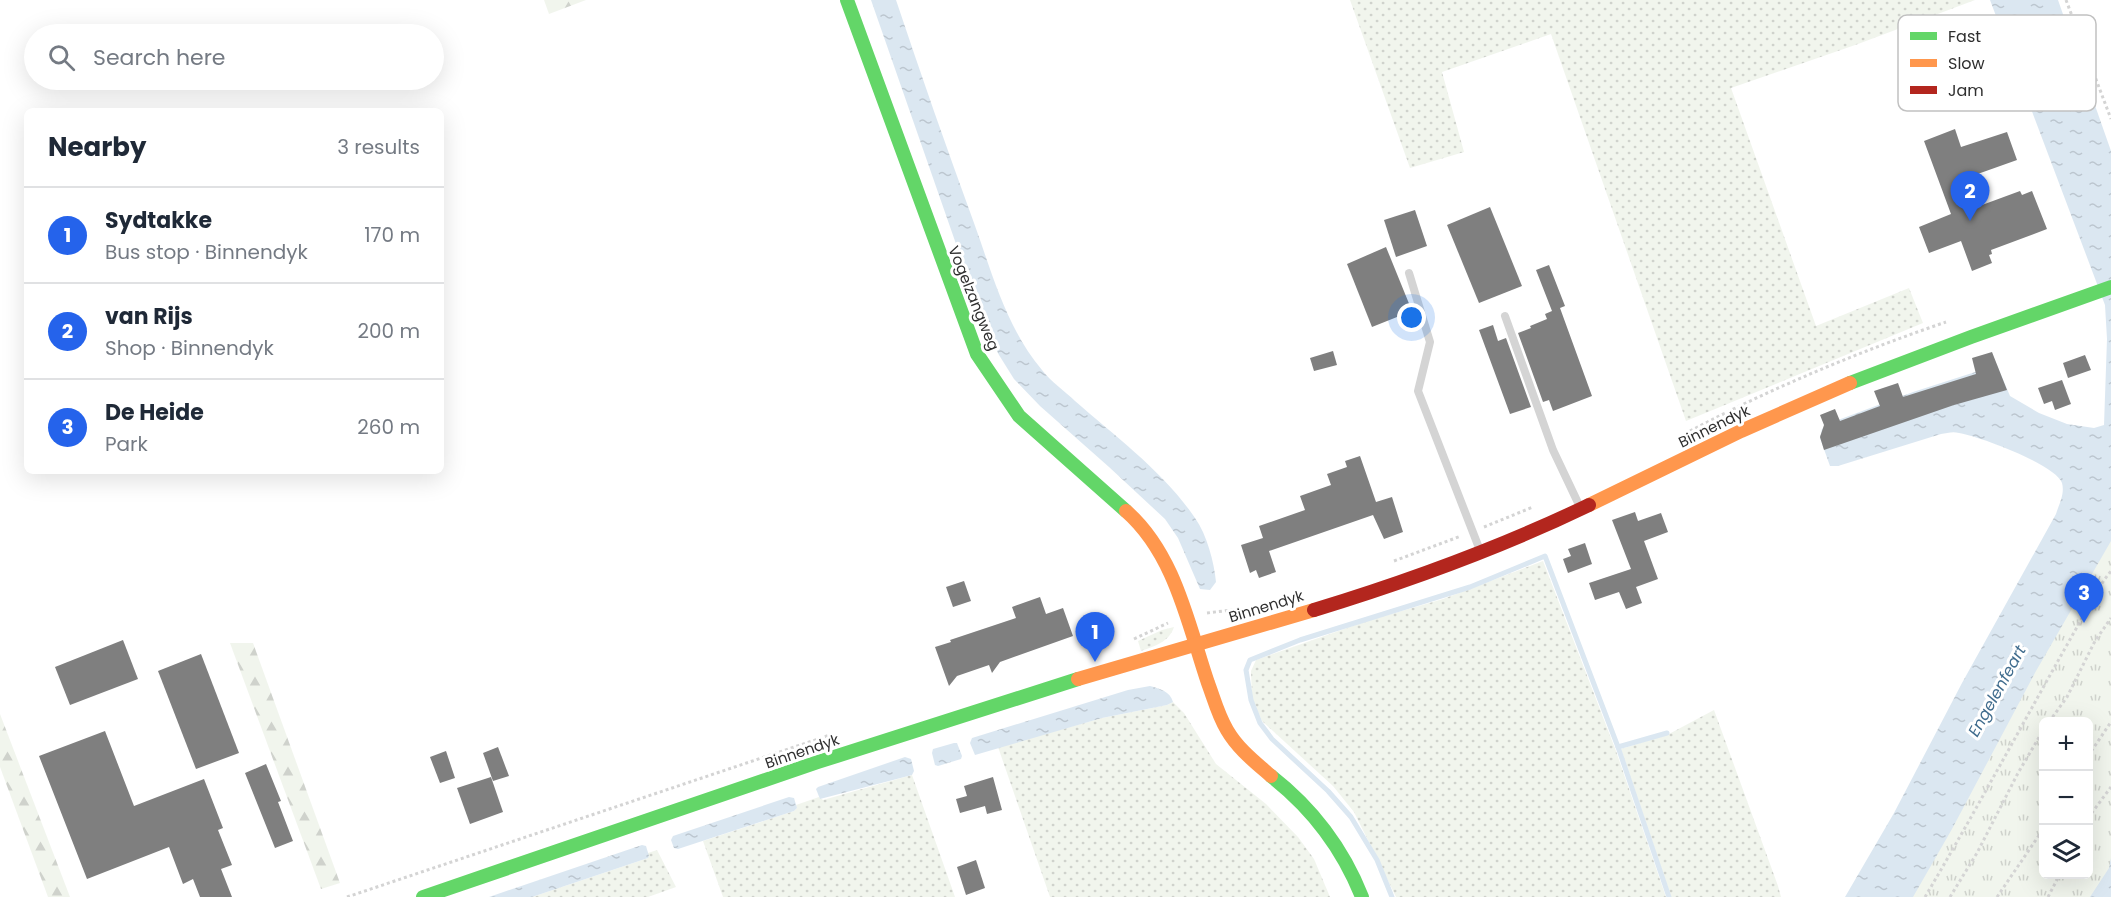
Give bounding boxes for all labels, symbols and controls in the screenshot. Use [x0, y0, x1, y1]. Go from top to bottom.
legend [1898, 15, 2096, 111]
search box [24, 24, 444, 90]
text: Fast [1948, 25, 1981, 48]
icon: search [45, 41, 78, 74]
text: Search here [93, 42, 226, 73]
text: Slow [1948, 52, 1985, 75]
text: Jam [1948, 79, 1984, 102]
text: Nearby [48, 129, 146, 165]
text: 3 results [337, 133, 420, 161]
pin: 2 [1950, 172, 1990, 221]
text: Sydtakke [105, 205, 212, 236]
text: 1 [64, 221, 71, 249]
text: 170 m [364, 221, 420, 249]
text: Bus stop · Binnendyk [105, 238, 308, 266]
street label: Vogelzangweg [943, 242, 1005, 354]
text: van Rijs [105, 301, 193, 332]
your location [1397, 303, 1426, 332]
text: 2 [62, 317, 73, 345]
text: 200 m [357, 317, 420, 345]
text: Shop · Binnendyk [105, 334, 274, 362]
text: De Heide [105, 397, 204, 428]
street label: Binnendyk [1675, 400, 1754, 452]
text: 3 [61, 413, 74, 441]
text: 260 m [357, 413, 420, 441]
text: Park [105, 430, 148, 458]
pin: 3 [2064, 574, 2104, 623]
street label: Binnendyk [1226, 585, 1306, 627]
pin: 1 [1076, 612, 1114, 662]
water label: Engelenfeart [1962, 640, 2032, 741]
map controls [2039, 717, 2093, 879]
button: + [2039, 717, 2093, 771]
street label: Binnendyk [762, 728, 842, 774]
button: − [2039, 771, 2093, 825]
button: layers [2039, 825, 2093, 879]

